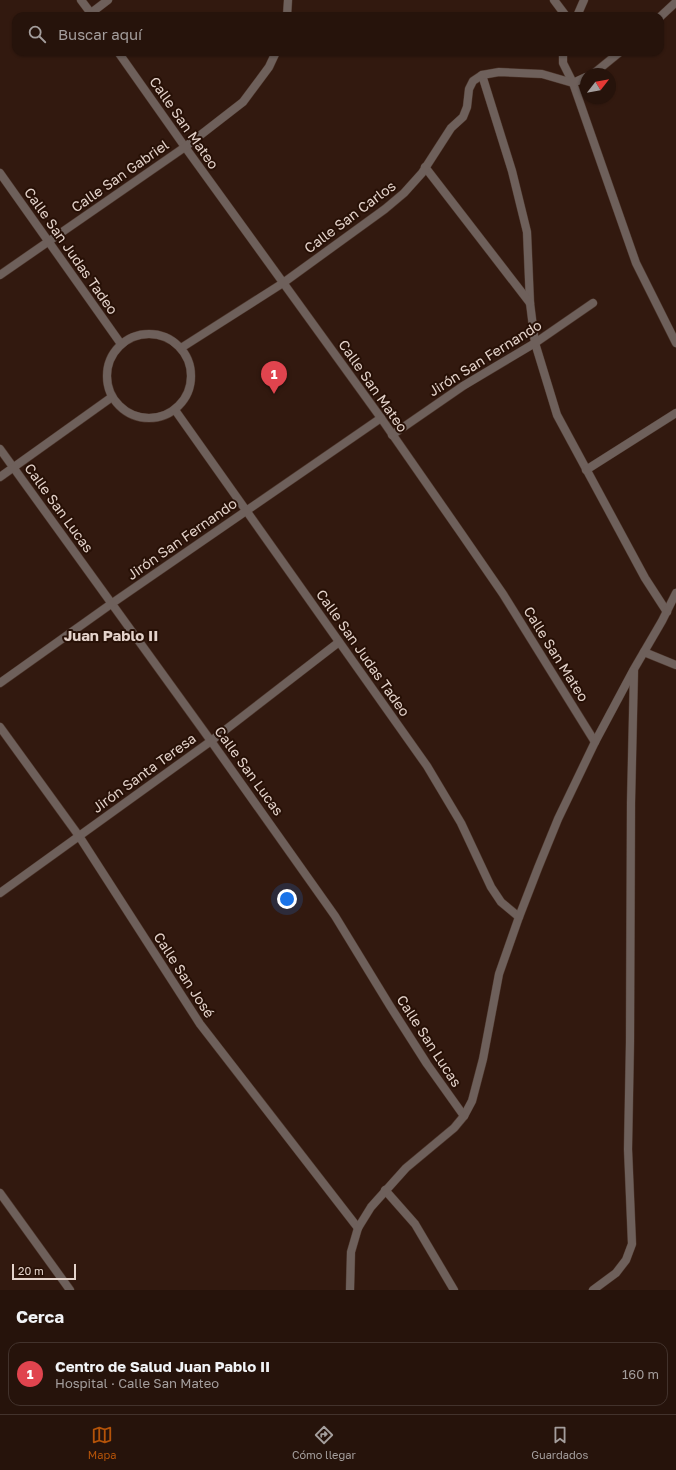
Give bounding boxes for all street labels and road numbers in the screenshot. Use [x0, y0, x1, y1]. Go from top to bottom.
street label: Calle San Mateo [146, 73, 223, 172]
street label: Calle San Gabriel [68, 136, 172, 216]
street label: Calle San Carlos [301, 177, 399, 256]
street label: Calle San Judas Tadeo [21, 184, 122, 317]
street label: Jirón San Fernando [425, 316, 544, 399]
street label: Calle San Mateo [335, 336, 412, 435]
street label: Calle San Lucas [21, 460, 97, 556]
street label: Jirón San Fernando [123, 494, 240, 583]
street label: Calle San Judas Tadeo [313, 586, 414, 719]
street label: Calle San Mateo [520, 603, 592, 704]
street label: Calle San Lucas [211, 723, 287, 819]
street label: Jirón Santa Teresa [89, 729, 199, 816]
street label: Calle San José [150, 929, 218, 1021]
street label: Calle San Lucas [393, 992, 465, 1090]

